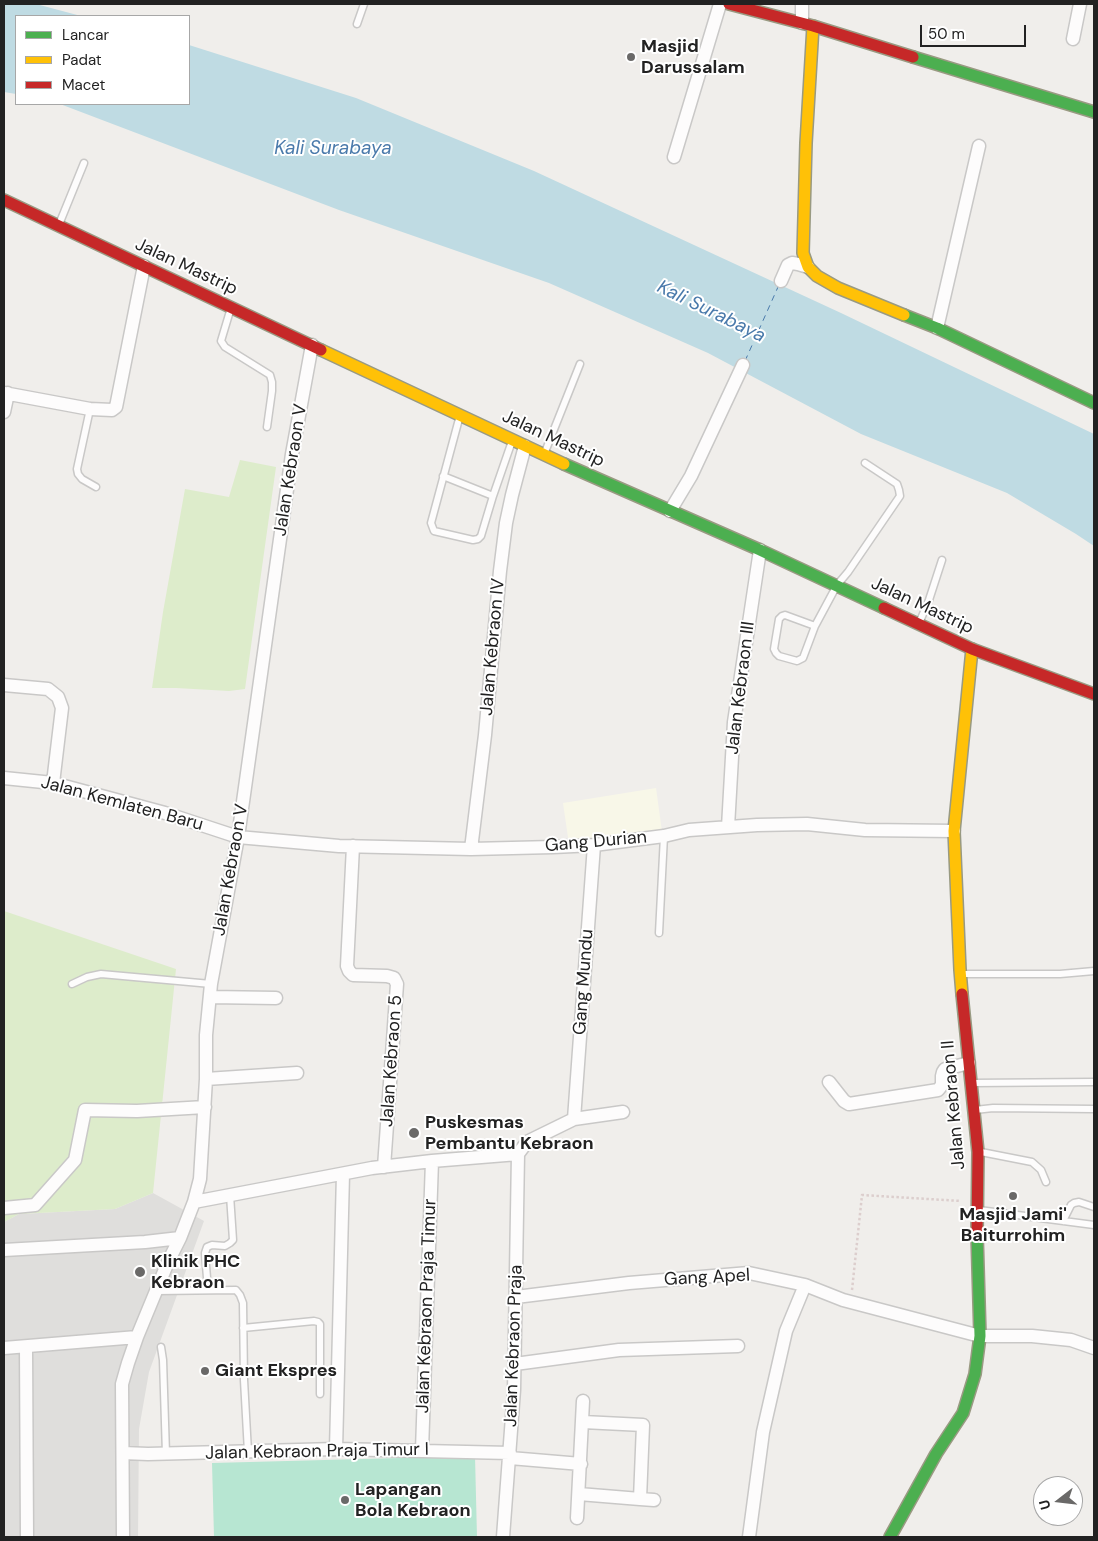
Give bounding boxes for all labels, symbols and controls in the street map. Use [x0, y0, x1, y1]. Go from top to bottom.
legend [15, 15, 190, 105]
scale bar [923, 15, 1029, 47]
text: 50 m [928, 24, 965, 44]
text: Lancar [62, 25, 109, 45]
place label: Masjid Darussalam [641, 36, 745, 78]
text: Padat [62, 50, 102, 70]
marker: Masjid Darussalam [625, 51, 637, 63]
text: Macet [62, 75, 106, 95]
water label: Kali Surabaya [274, 138, 392, 160]
street label: Jalan Mastrip [131, 234, 241, 300]
water label: Kali Surabaya [653, 276, 769, 348]
street label: Jalan Kebraon V [270, 402, 312, 538]
street label: Jalan Mastrip [498, 406, 608, 472]
street label: Jalan Mastrip [867, 573, 977, 639]
street label: Jalan Kebraon IV [476, 577, 510, 717]
street label: Jalan Kebraon III [722, 620, 760, 756]
street label: Jalan Kemlaten Baru [38, 772, 206, 836]
street label: Jalan Kebraon V [209, 802, 253, 938]
street label: Gang Durian [544, 827, 648, 857]
street label: Gang Mundu [570, 928, 598, 1036]
street label: Jalan Kebraon 5 [377, 994, 407, 1128]
street label: Jalan Kebraon II [938, 1039, 970, 1171]
place label: Puskesmas Pembantu Kebraon [425, 1112, 594, 1154]
marker: Puskesmas Pembantu Kebraon [407, 1126, 421, 1140]
marker: Masjid Jami' Baiturrohim [1007, 1190, 1019, 1202]
street label: Jalan Kebraon Praja Timur [412, 1198, 442, 1414]
place label: Masjid Jami' Baiturrohim [959, 1204, 1067, 1246]
place label: Klinik PHC Kebraon [151, 1251, 240, 1294]
street label: Jalan Kebraon Praja [500, 1264, 528, 1428]
marker: Klinik PHC Kebraon [133, 1265, 147, 1279]
street label: Gang Apel [663, 1265, 751, 1291]
place label: Giant Ekspres [215, 1360, 337, 1382]
marker: Giant Ekspres [199, 1365, 211, 1377]
street label: Jalan Kebraon Praja Timur I [205, 1439, 429, 1465]
north arrow [1033, 1476, 1083, 1526]
place label: Lapangan Bola Kebraon [355, 1479, 471, 1522]
marker: Lapangan Bola Kebraon [339, 1494, 351, 1506]
text: U [1035, 1498, 1055, 1512]

